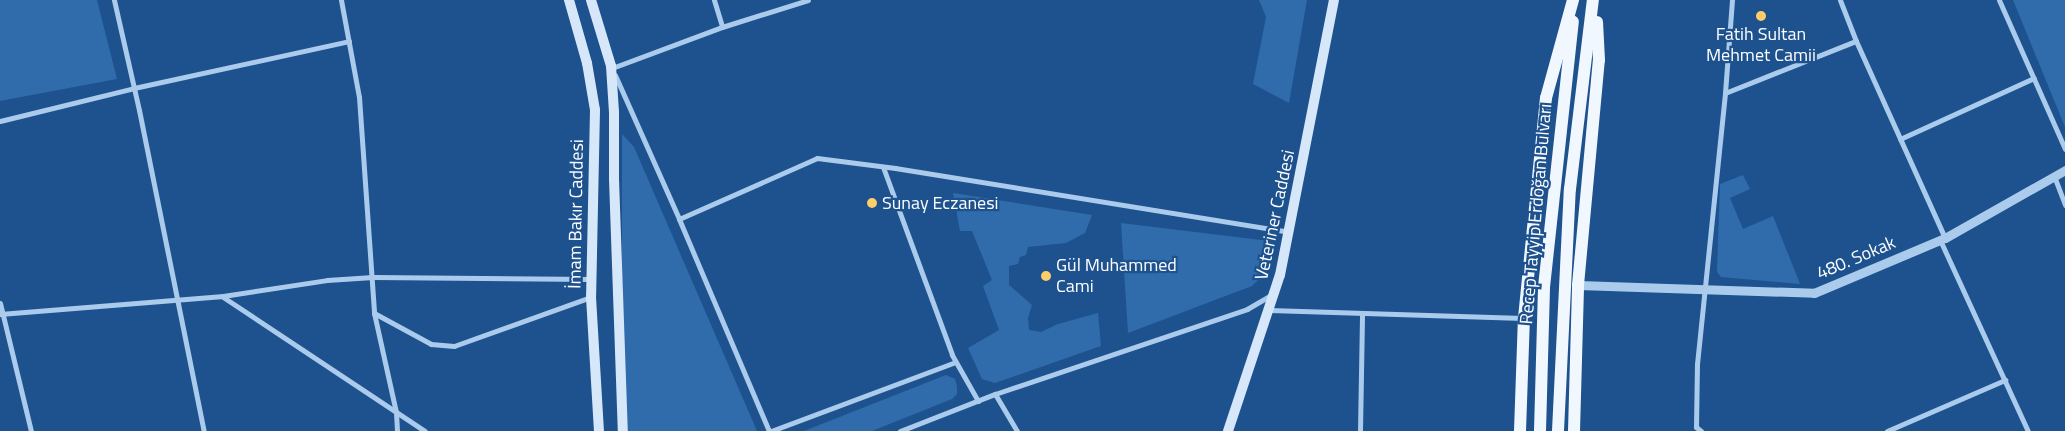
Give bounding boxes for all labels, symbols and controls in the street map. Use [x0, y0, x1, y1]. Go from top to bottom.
marker: Fatih Sultan Mehmet Camii [1755, 10, 1767, 22]
place label: Fatih Sultan Mehmet Camii [1706, 24, 1816, 66]
street label: Recep Tayyip Erdoğan Bulvarı [1516, 103, 1556, 325]
street label: İmam Bakır Caddesi [564, 139, 588, 289]
street label: Veteriner Caddesi [1251, 148, 1299, 282]
place label: Sunay Eczanesi [882, 192, 998, 214]
marker: Sunay Eczanesi [866, 197, 878, 209]
street label: 480. Sokak [1813, 232, 1899, 284]
place label: Gül Muhammed Cami [1056, 255, 1177, 298]
marker: Gül Muhammed Cami [1040, 270, 1052, 282]

